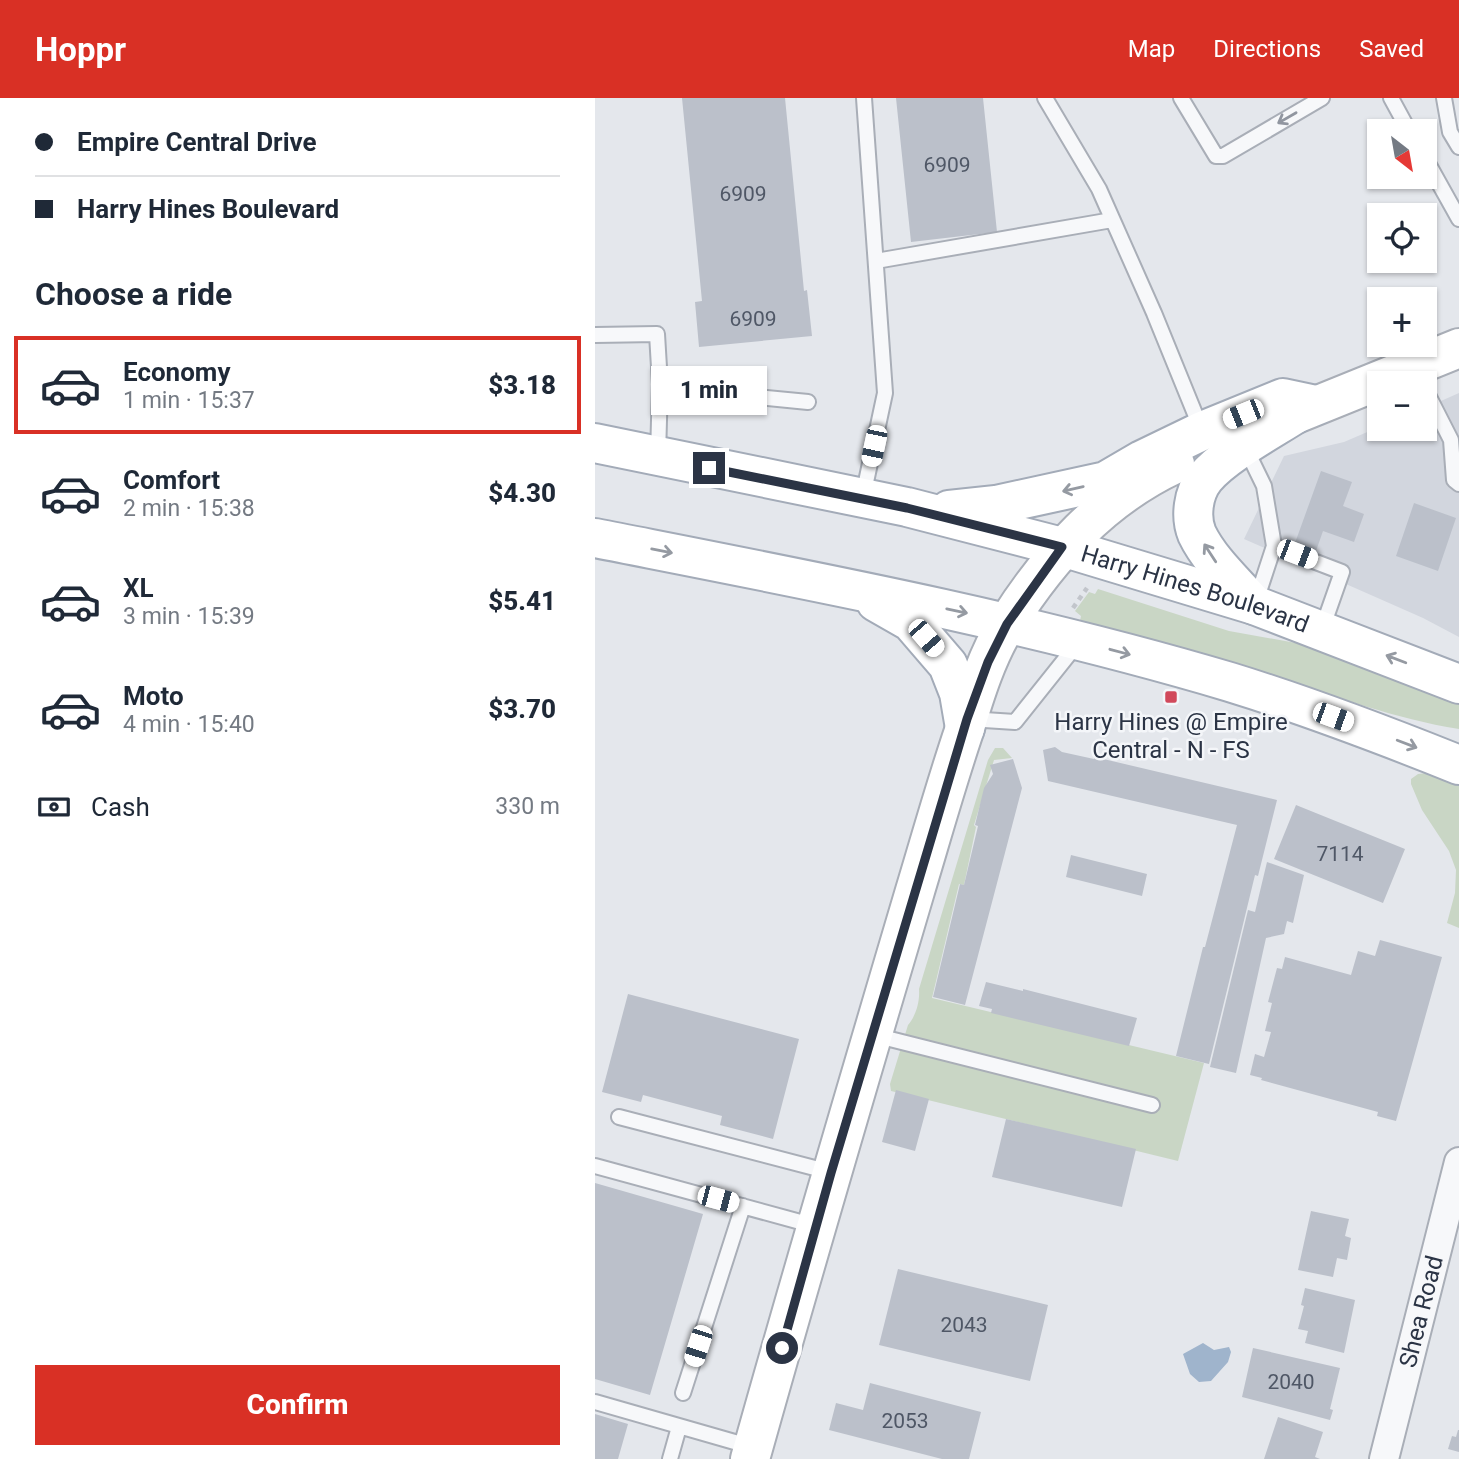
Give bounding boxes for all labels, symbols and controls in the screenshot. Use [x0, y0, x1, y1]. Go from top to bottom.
text: Hoppr [35, 30, 126, 69]
text: Map [1128, 35, 1175, 63]
text: Directions [1213, 35, 1321, 63]
text: Saved [1359, 35, 1424, 63]
one-way arrow [1277, 111, 1297, 125]
north arrow [1367, 119, 1437, 189]
map controls [1367, 119, 1437, 441]
text: Empire Central Drive [77, 127, 317, 157]
house number: 6909 [923, 153, 971, 177]
house number: 6909 [719, 182, 767, 206]
text: Harry Hines Boulevard [77, 194, 339, 224]
button: locate [1367, 203, 1437, 273]
text: Choose a ride [35, 275, 232, 313]
button: + [1367, 287, 1437, 357]
house number: 6909 [729, 307, 777, 331]
icon: car [39, 354, 102, 417]
text: Economy [123, 357, 230, 387]
callout: 1 min [651, 366, 767, 416]
text: $3.18 [488, 370, 556, 400]
button: − [1367, 371, 1437, 441]
text: 1 min [680, 377, 738, 404]
text: 1 min · 15:37 [123, 387, 255, 414]
car [1220, 396, 1267, 432]
car [860, 423, 889, 469]
route end [693, 452, 725, 484]
icon: car [39, 462, 102, 525]
text: Comfort [123, 465, 220, 495]
text: $4.30 [488, 478, 556, 508]
one-way arrow [1062, 483, 1085, 497]
text: 2 min · 15:38 [123, 495, 255, 522]
car [1274, 537, 1321, 571]
street label: Harry Hines Boulevard [1078, 540, 1313, 639]
one-way arrow [1203, 544, 1217, 563]
one-way arrow [650, 545, 673, 558]
icon: car [39, 570, 102, 633]
text: XL [123, 573, 154, 603]
text: $5.41 [488, 586, 556, 616]
text: 3 min · 15:39 [123, 603, 255, 630]
one-way arrow [945, 605, 968, 619]
car [905, 615, 948, 661]
one-way arrow [1109, 647, 1131, 660]
one-way arrow [1385, 651, 1407, 664]
icon: car [39, 678, 102, 741]
text: Moto [123, 681, 184, 711]
marker: Harry Hines @ Empire Central - N - FS [1163, 689, 1179, 705]
text: $3.70 [488, 694, 556, 724]
car [1310, 700, 1357, 734]
place label: Harry Hines @ Empire Central - N - FS [1054, 708, 1288, 764]
text: 4 min · 15:40 [123, 711, 255, 738]
one-way arrow [1396, 739, 1417, 751]
icon: cash [35, 788, 73, 826]
text: Cash [91, 792, 150, 822]
text: 330 m [495, 793, 560, 820]
house number: 7114 [1316, 842, 1364, 866]
car [695, 1183, 742, 1215]
street label: Shea Road [1394, 1253, 1449, 1370]
house number: 2043 [940, 1313, 988, 1337]
car [682, 1323, 715, 1369]
route start [766, 1332, 798, 1364]
button: Confirm [35, 1365, 560, 1445]
house number: 2040 [1267, 1370, 1315, 1394]
house number: 2053 [881, 1409, 929, 1433]

